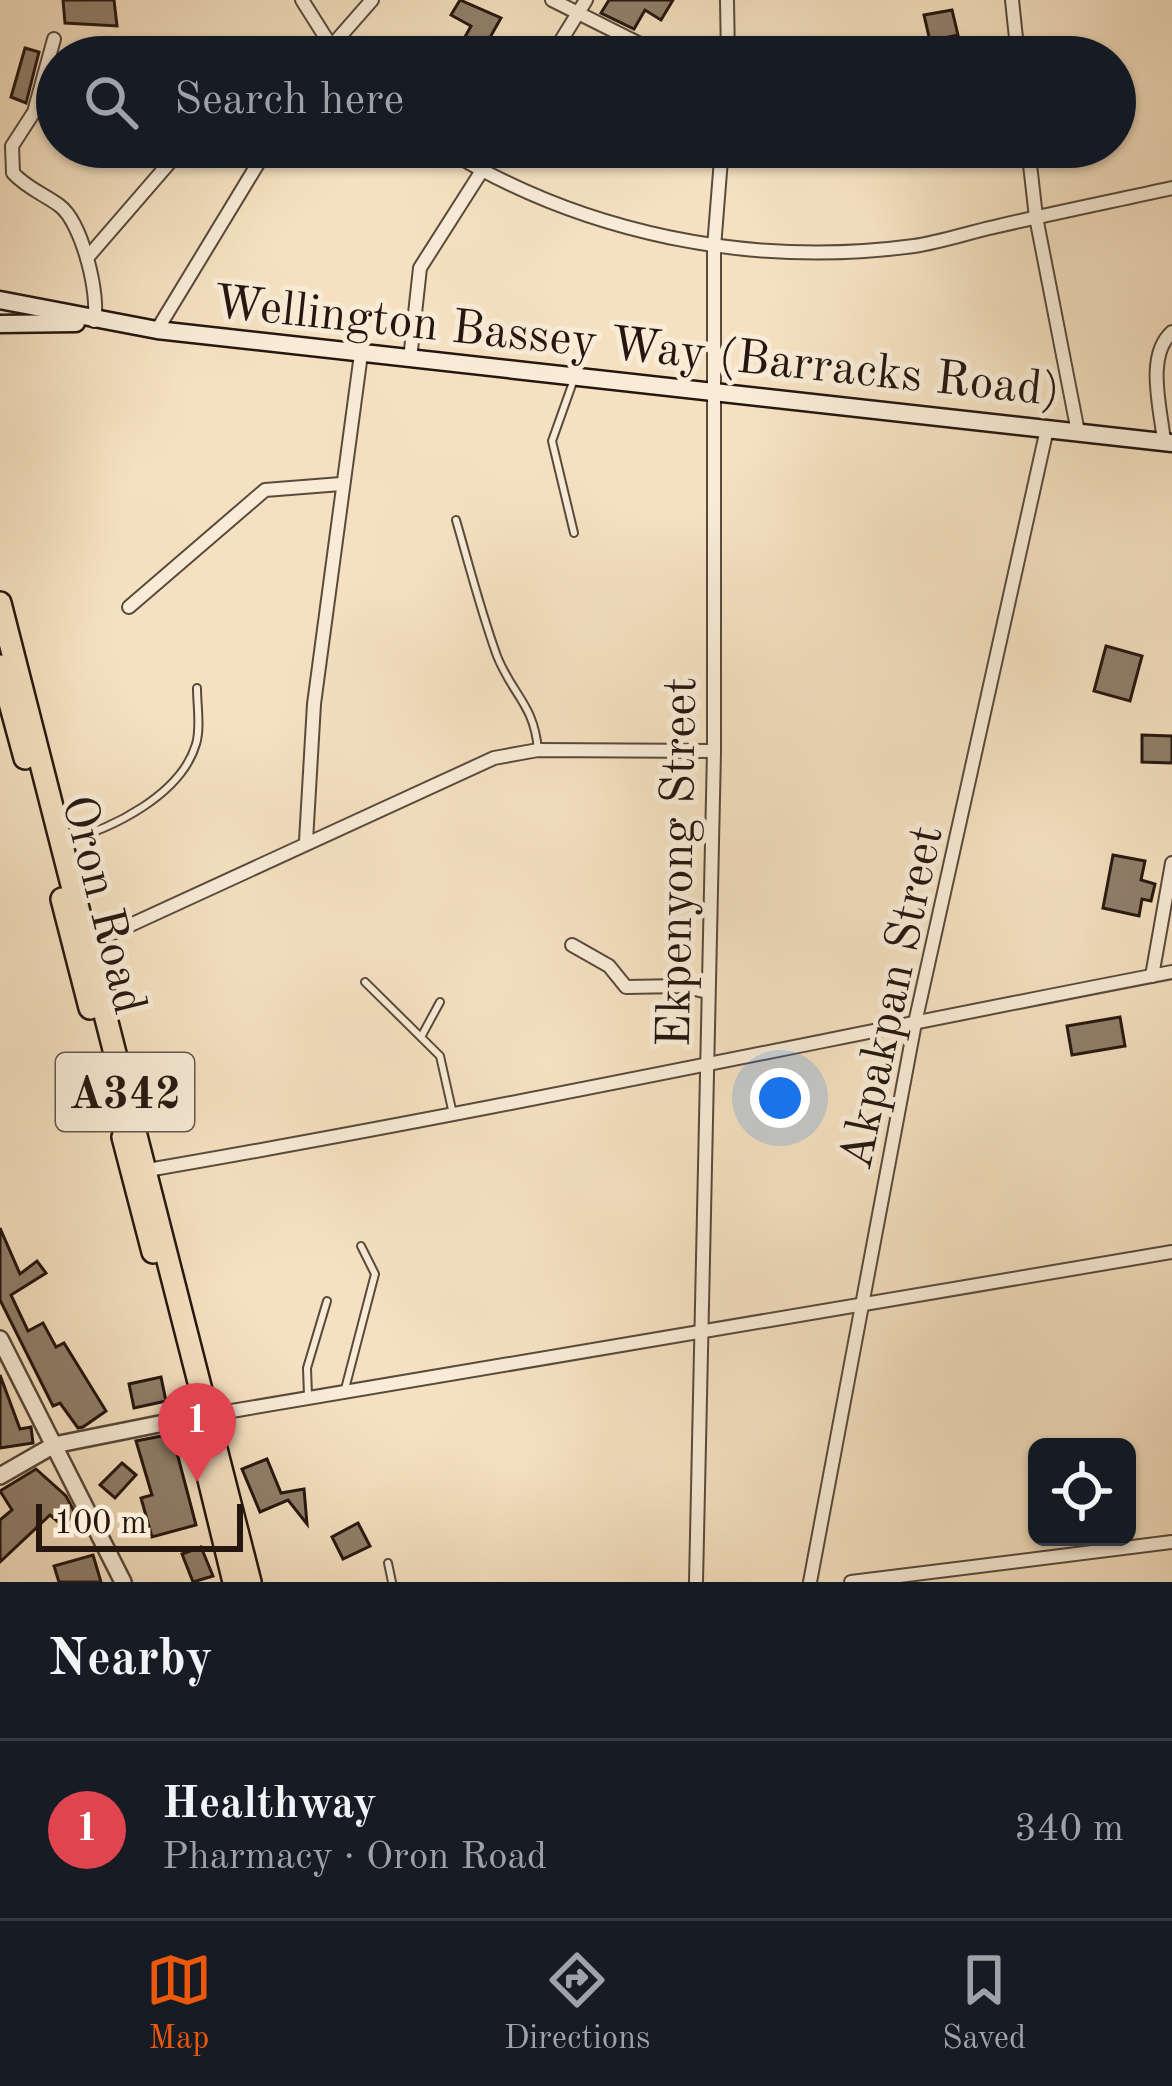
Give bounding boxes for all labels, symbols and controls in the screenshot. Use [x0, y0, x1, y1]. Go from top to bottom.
search box [36, 36, 1136, 168]
icon: search [78, 69, 144, 135]
text: Search here [174, 79, 404, 124]
street label: Wellington Bassey Way (Barracks Road) [211, 280, 1062, 416]
street label: Ekpenyong Street [652, 676, 706, 1048]
street label: Oron Road [52, 791, 152, 1019]
street label: Akpakpan Street [833, 822, 953, 1174]
road number: A342 [56, 1053, 194, 1131]
your location [750, 1068, 810, 1128]
pin: 1 [158, 1383, 236, 1482]
map controls [1028, 1438, 1136, 1546]
button: locate [1028, 1438, 1136, 1546]
scale bar [36, 1498, 243, 1551]
text: 100 m [54, 1508, 147, 1541]
text: Nearby [48, 1635, 213, 1686]
text: Healthway [162, 1783, 377, 1828]
text: 1 [76, 1810, 98, 1849]
text: 340 m [1014, 1810, 1124, 1849]
text: Pharmacy · Oron Road [162, 1838, 547, 1877]
tab: Map [146, 1947, 212, 2060]
tab: Directions [504, 1947, 650, 2060]
tab: Saved [942, 1947, 1026, 2060]

